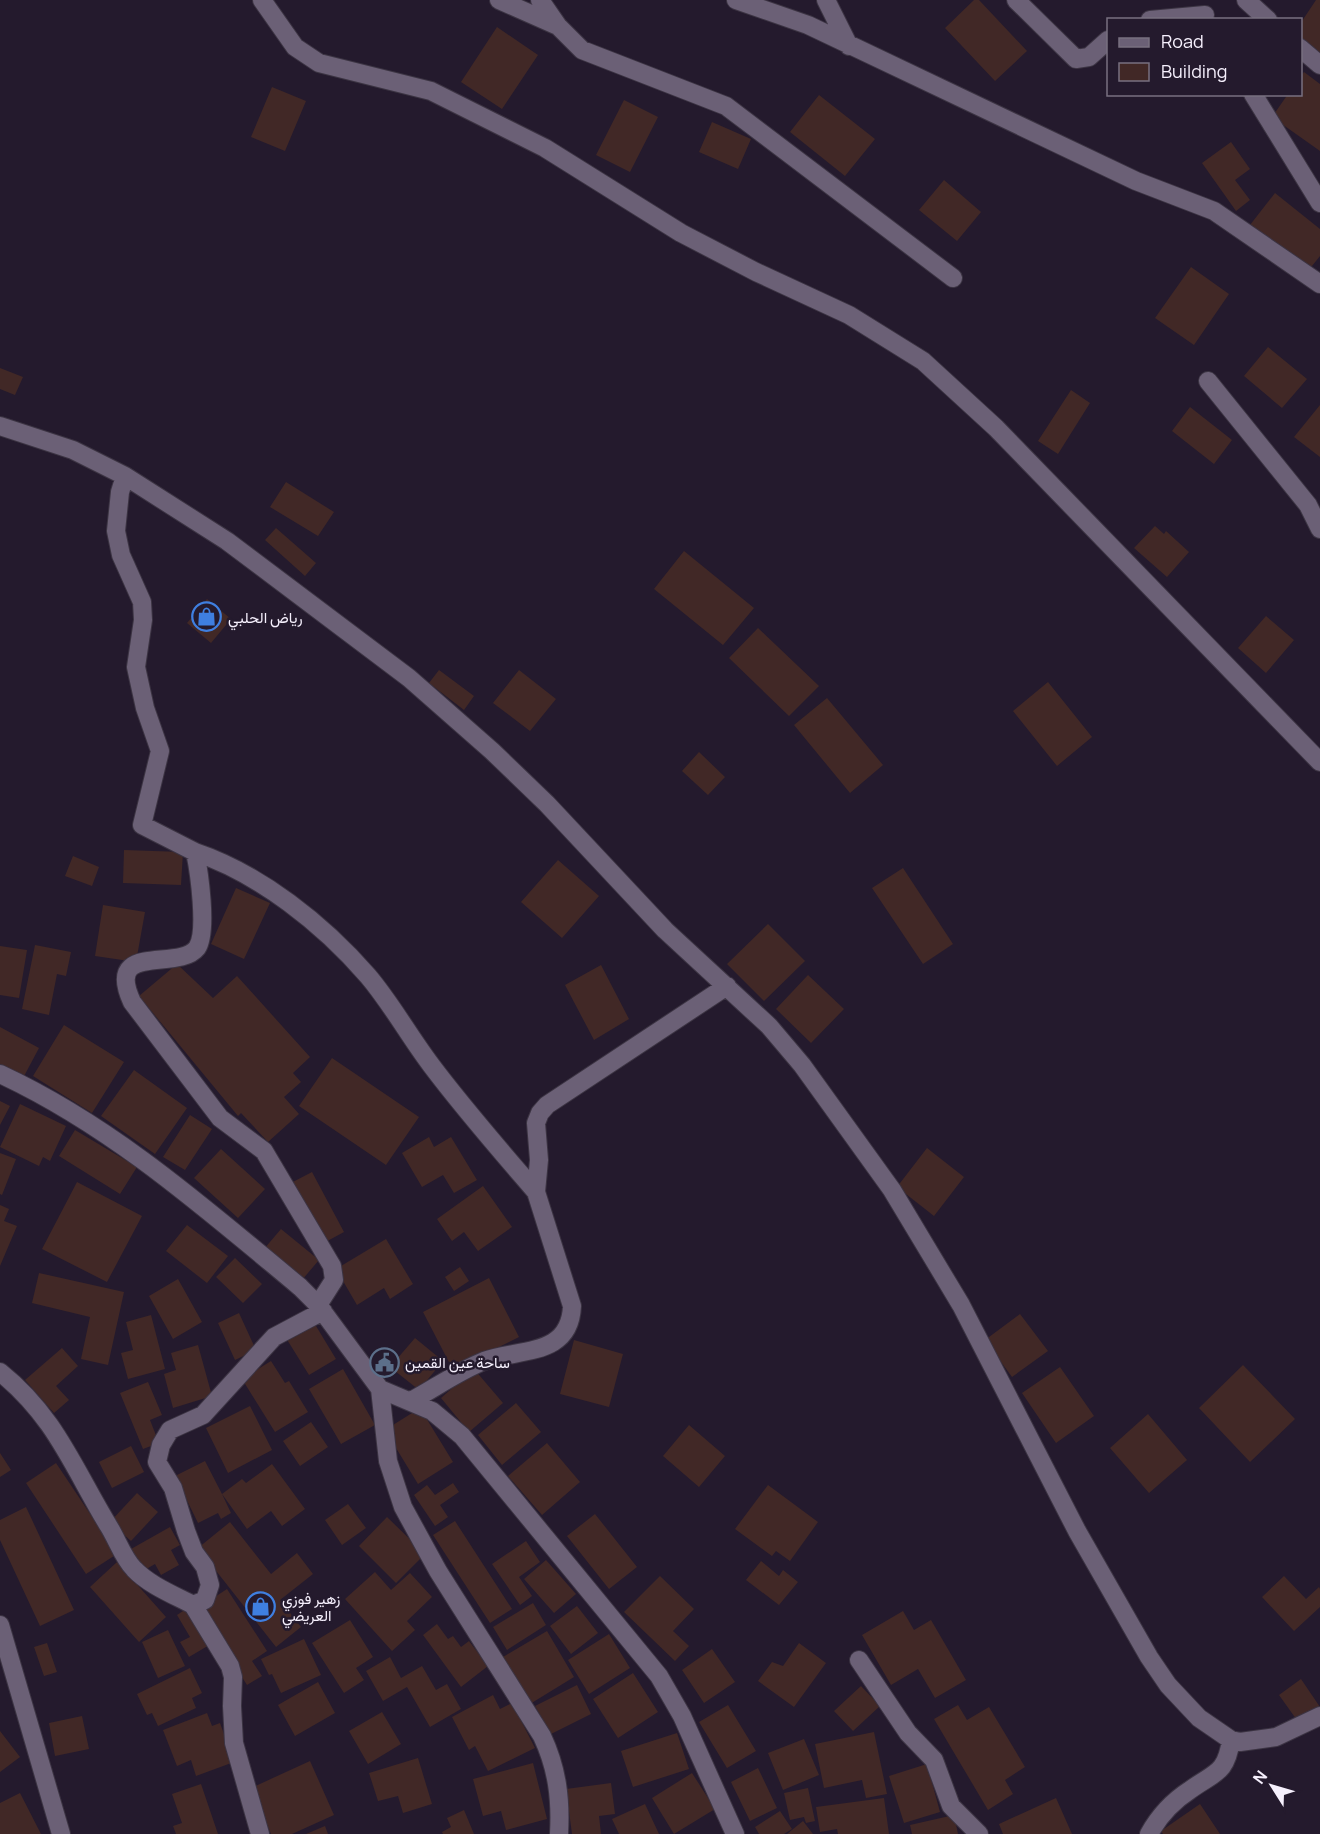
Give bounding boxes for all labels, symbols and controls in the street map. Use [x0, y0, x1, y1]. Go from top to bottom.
legend [1107, 18, 1302, 96]
text: Road [1161, 29, 1204, 53]
text: Building [1161, 59, 1227, 83]
shop icon: رياض الحلبي [191, 601, 223, 633]
place label: رياض الحلبي [228, 607, 303, 631]
public building icon: ساحة عين القمين [368, 1346, 400, 1378]
place label: ساحة عين القمين [405, 1352, 510, 1373]
place label: زهير فوزي العريضي [282, 1588, 340, 1629]
shop icon: زهير فوزي العريضي [245, 1591, 277, 1623]
north arrow [1242, 1756, 1302, 1816]
text: N [1248, 1766, 1272, 1788]

